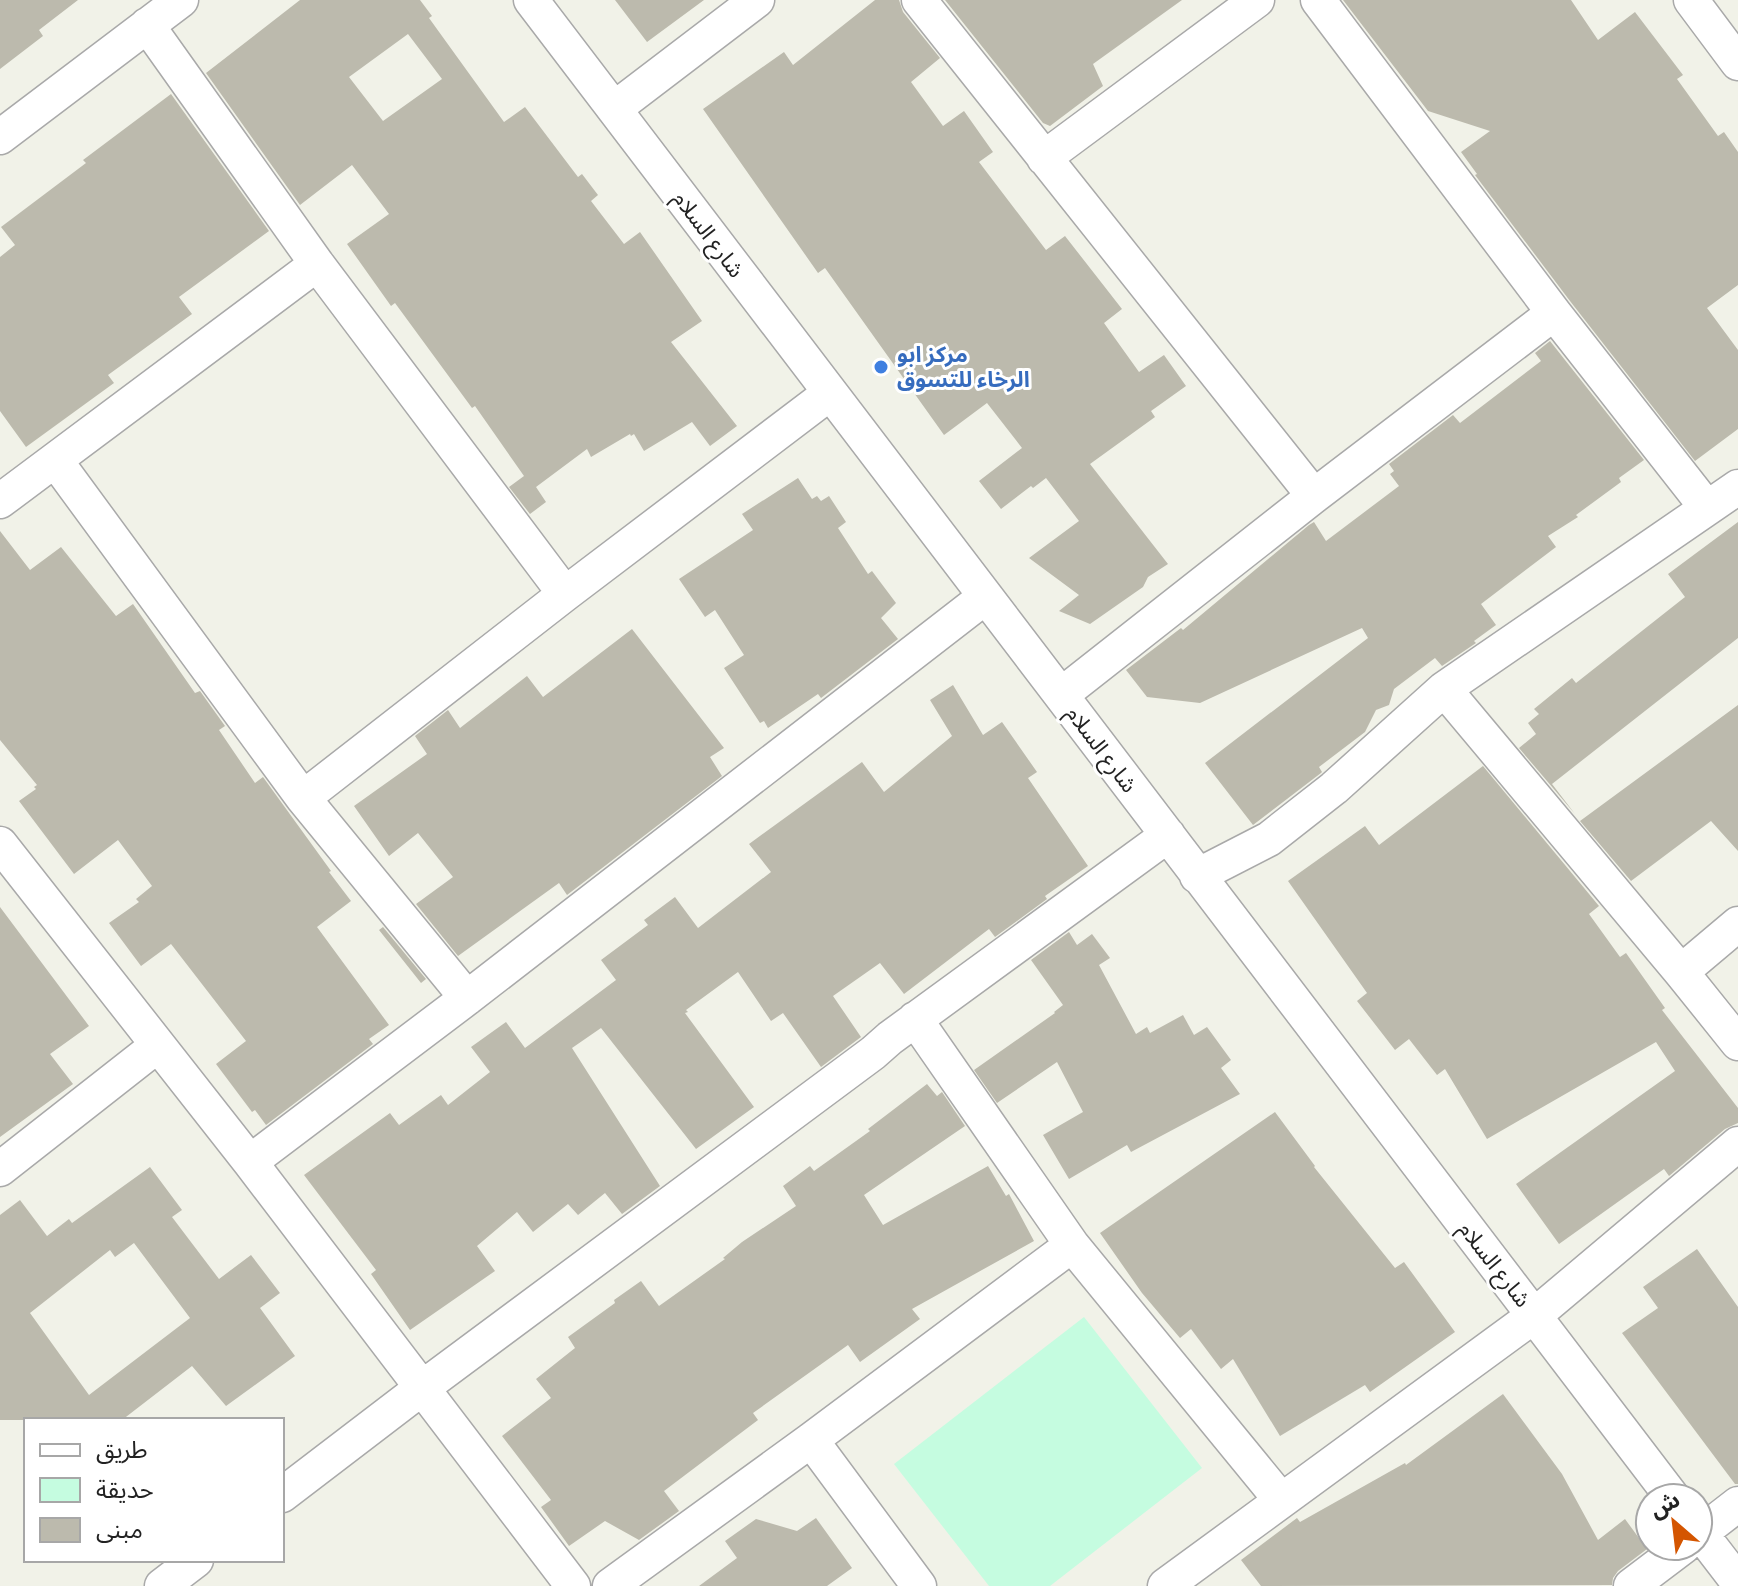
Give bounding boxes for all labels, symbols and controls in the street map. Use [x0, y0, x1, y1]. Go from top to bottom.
street label: شارع السلام [665, 186, 750, 285]
place label: مركز ابو الرخاء للتسوق [897, 341, 1030, 393]
marker: مركز ابو الرخاء للتسوق [872, 358, 890, 376]
street label: شارع السلام [1058, 701, 1143, 800]
street label: شارع السلام [1450, 1216, 1536, 1314]
legend [24, 1418, 284, 1562]
text: طريق [96, 1436, 148, 1465]
text: حديقة [96, 1476, 154, 1504]
north arrow [1634, 1482, 1714, 1562]
text: ش [1645, 1486, 1684, 1524]
text: مبنى [96, 1516, 143, 1544]

